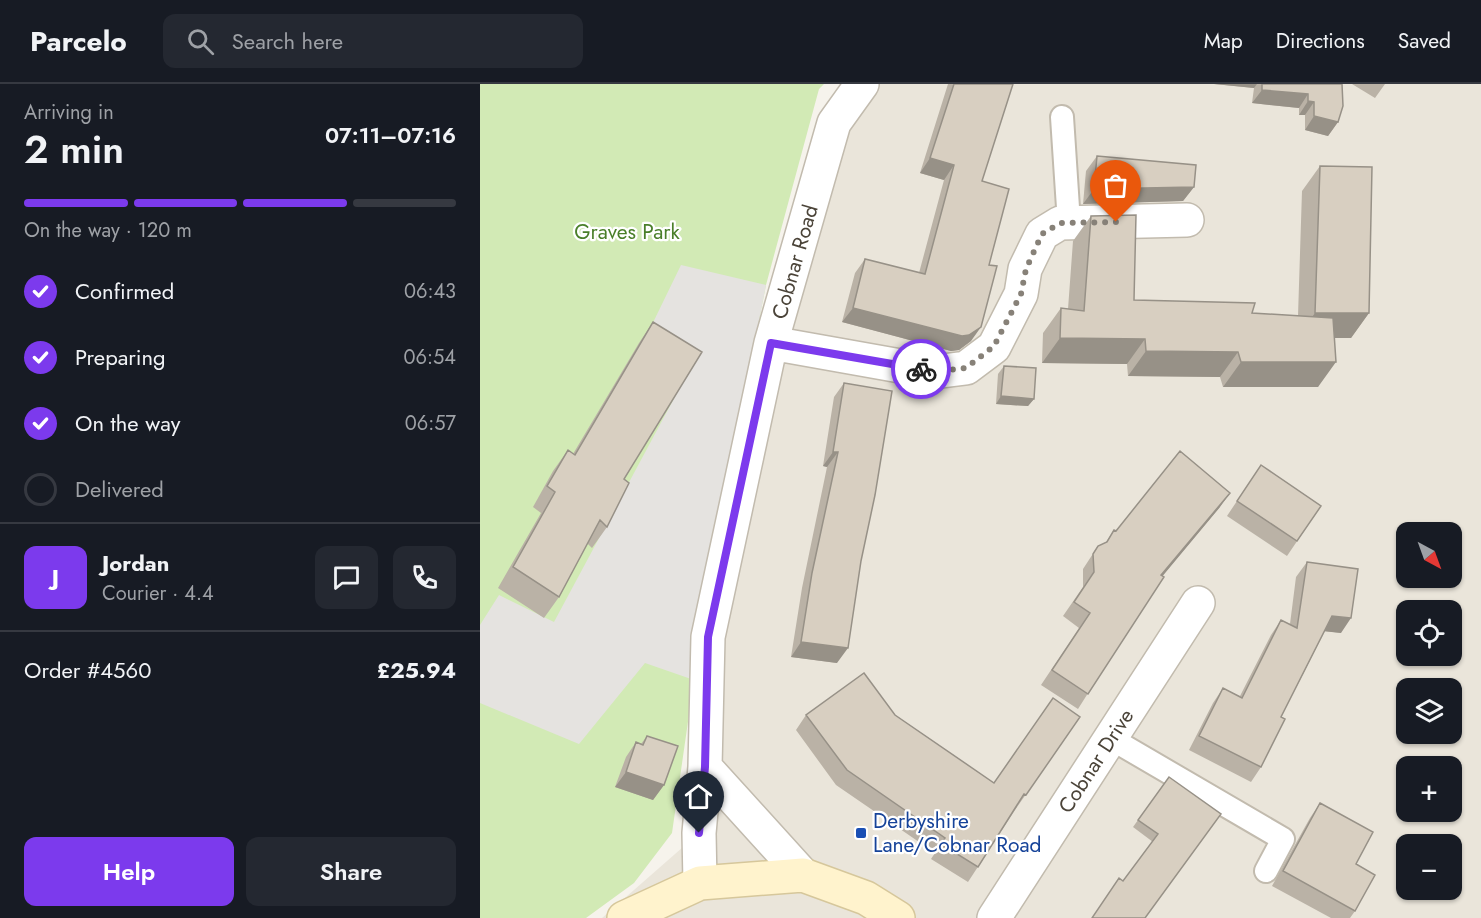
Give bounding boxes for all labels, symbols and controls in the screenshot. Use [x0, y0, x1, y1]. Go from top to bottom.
search box [163, 14, 583, 68]
text: Parcelo [30, 21, 127, 62]
icon: search [184, 25, 217, 58]
text: Search here [232, 25, 343, 57]
text: Map [1204, 26, 1243, 56]
text: Directions [1276, 26, 1365, 56]
text: Saved [1398, 26, 1451, 56]
text: Arriving in [24, 98, 114, 127]
text: 07:11–07:16 [325, 119, 456, 151]
text: 2 min [24, 121, 124, 178]
pin [1090, 160, 1141, 222]
icon: bag [1099, 169, 1132, 202]
street label: Cobnar Road [764, 201, 826, 323]
text: On the way · 120 m [24, 216, 192, 245]
park label: Graves Park [574, 217, 680, 247]
icon: check [24, 275, 57, 308]
text: Confirmed [75, 275, 174, 307]
text: 06:43 [404, 277, 456, 306]
courier [891, 339, 951, 399]
icon: check [24, 341, 57, 374]
text: Preparing [75, 341, 166, 373]
text: 06:54 [404, 343, 456, 372]
icon: bike [905, 353, 938, 386]
icon: check [24, 407, 57, 440]
text: On the way [75, 407, 180, 439]
text: 06:57 [405, 409, 456, 438]
text: Delivered [75, 473, 164, 505]
north arrow [1396, 522, 1462, 588]
map controls [1396, 522, 1462, 900]
button: chat [315, 546, 378, 609]
button: phone [393, 546, 456, 609]
text: Jordan [102, 547, 169, 579]
text: J [52, 561, 59, 593]
text: Courier · 4.4 [102, 579, 214, 608]
button: locate [1396, 600, 1462, 666]
text: Order #4560 [24, 654, 151, 686]
text: £25.94 [377, 654, 456, 686]
button: layers [1396, 678, 1462, 744]
street label: Cobnar Drive [1051, 703, 1141, 819]
button: + [1396, 756, 1462, 822]
pin [673, 771, 724, 833]
icon: home [682, 780, 715, 813]
place label: Derbyshire Lane/Cobnar Road [873, 806, 1042, 860]
marker: Derbyshire Lane/Cobnar Road [854, 826, 868, 840]
button: − [1396, 834, 1462, 900]
button: Help [24, 837, 234, 906]
button: Share [246, 837, 456, 906]

